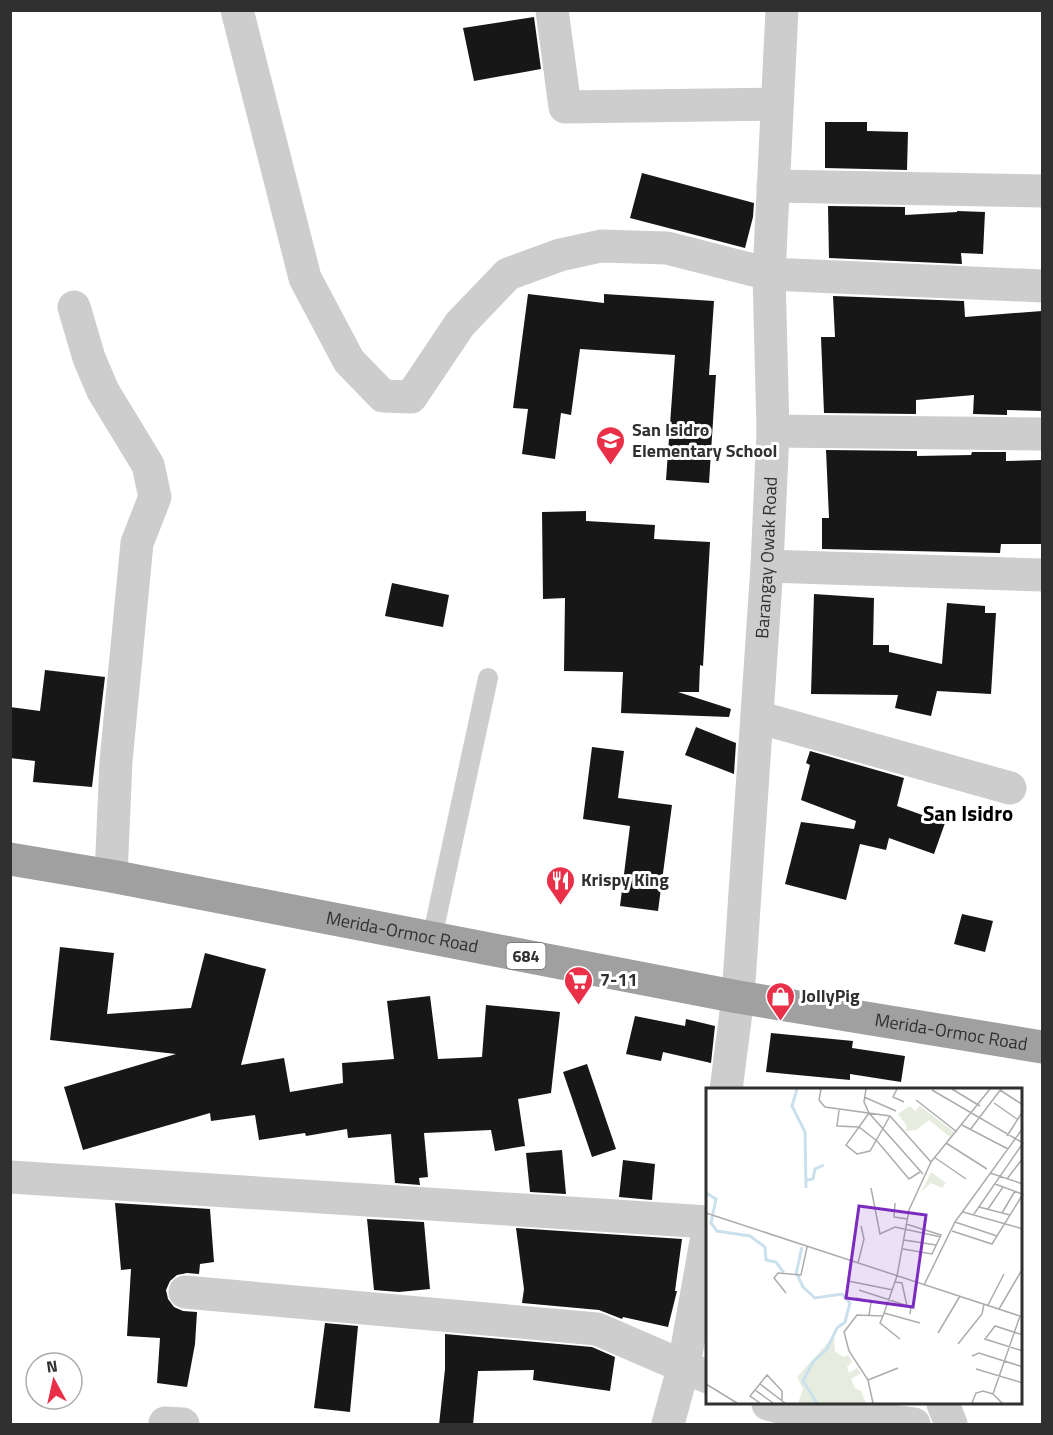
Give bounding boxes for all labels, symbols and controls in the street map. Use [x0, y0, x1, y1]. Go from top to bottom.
place label: San Isidro Elementary School [632, 416, 777, 464]
school or university icon: San Isidro Elementary School [595, 424, 627, 466]
street label: Barangay Owak Road [748, 476, 784, 640]
district label: San Isidro [923, 797, 1013, 829]
restaurant icon: Krispy King [544, 864, 576, 906]
place label: Krispy King [581, 866, 669, 893]
street label: Merida-Ormoc Road [324, 904, 481, 960]
road number: 684 [506, 943, 546, 969]
supermarket icon: 7-11 [563, 964, 595, 1006]
place label: 7-11 [600, 966, 638, 993]
shop icon: JollyPig [764, 980, 796, 1022]
place label: JollyPig [801, 982, 860, 1009]
street label: Merida-Ormoc Road [873, 1006, 1030, 1057]
inset map [706, 1088, 1023, 1405]
north arrow [24, 1351, 84, 1411]
text: N [45, 1353, 59, 1379]

